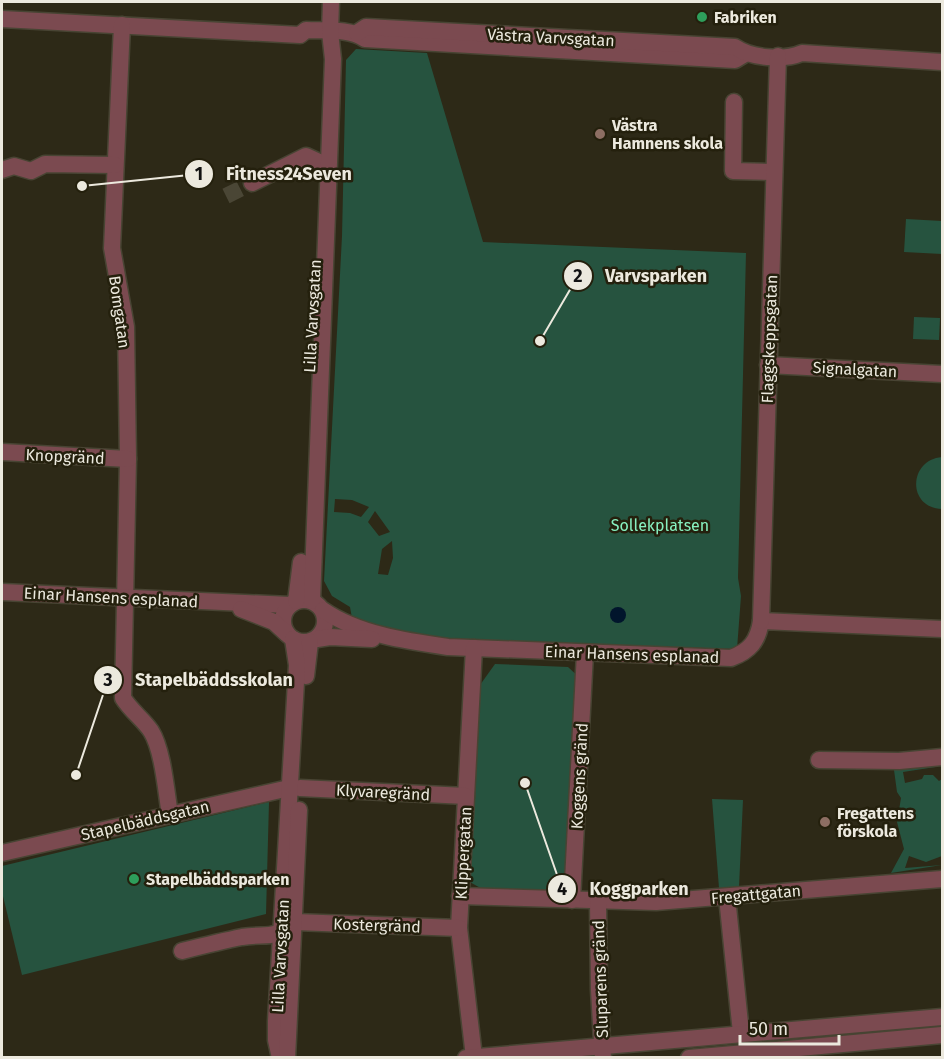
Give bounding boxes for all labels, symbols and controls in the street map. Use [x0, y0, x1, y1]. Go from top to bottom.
place label: Fabriken [714, 8, 777, 27]
marker: Fabriken [695, 10, 709, 24]
street label: Västra Varvsgatan [487, 25, 615, 50]
place label: Västra Hamnens skola [611, 116, 723, 153]
marker: Västra Hamnens skola [593, 127, 607, 141]
callout: Fitness24Seven [184, 156, 364, 192]
text: 1 [195, 163, 203, 185]
text: Fitness24Seven [226, 163, 352, 185]
callout: Varvsparken [563, 258, 719, 294]
street label: Lilla Varvsgatan [300, 259, 325, 373]
text: 2 [573, 265, 583, 287]
text: Varvsparken [604, 265, 707, 287]
street label: Bomgatan [105, 274, 134, 350]
street label: Flaggskeppsgatan [758, 274, 781, 404]
street label: Signalgatan [812, 358, 898, 381]
street label: Knopgränd [25, 445, 105, 468]
park label: Sollekplatsen [611, 516, 709, 535]
street label: Einar Hansens esplanad [23, 583, 199, 612]
street label: Einar Hansens esplanad [544, 642, 719, 667]
callout: Stapelbäddsskolan [93, 662, 305, 698]
text: 3 [102, 669, 113, 691]
text: Stapelbäddsskolan [135, 669, 293, 691]
street label: Koggens gränd [567, 722, 592, 830]
street label: Klyvaregränd [335, 781, 430, 804]
street label: Stapelbäddsgatan [79, 796, 211, 844]
place label: Fregattens förskola [837, 804, 914, 841]
street label: Klippergatan [452, 806, 475, 900]
marker: Fregattens förskola [818, 815, 832, 829]
place label: Stapelbäddsparken [146, 870, 289, 889]
callout: Koggparken [547, 871, 700, 907]
marker: Stapelbäddsparken [127, 872, 141, 886]
text: 4 [557, 878, 567, 900]
text: Koggparken [589, 878, 689, 900]
street label: Fregattgatan [710, 881, 802, 908]
street label: Lilla Varvsgatan [268, 899, 293, 1013]
street label: Kostergränd [333, 914, 421, 937]
street label: Sluparens gränd [589, 920, 612, 1038]
scale bar [740, 1008, 839, 1046]
text: 50 m [749, 1018, 788, 1040]

